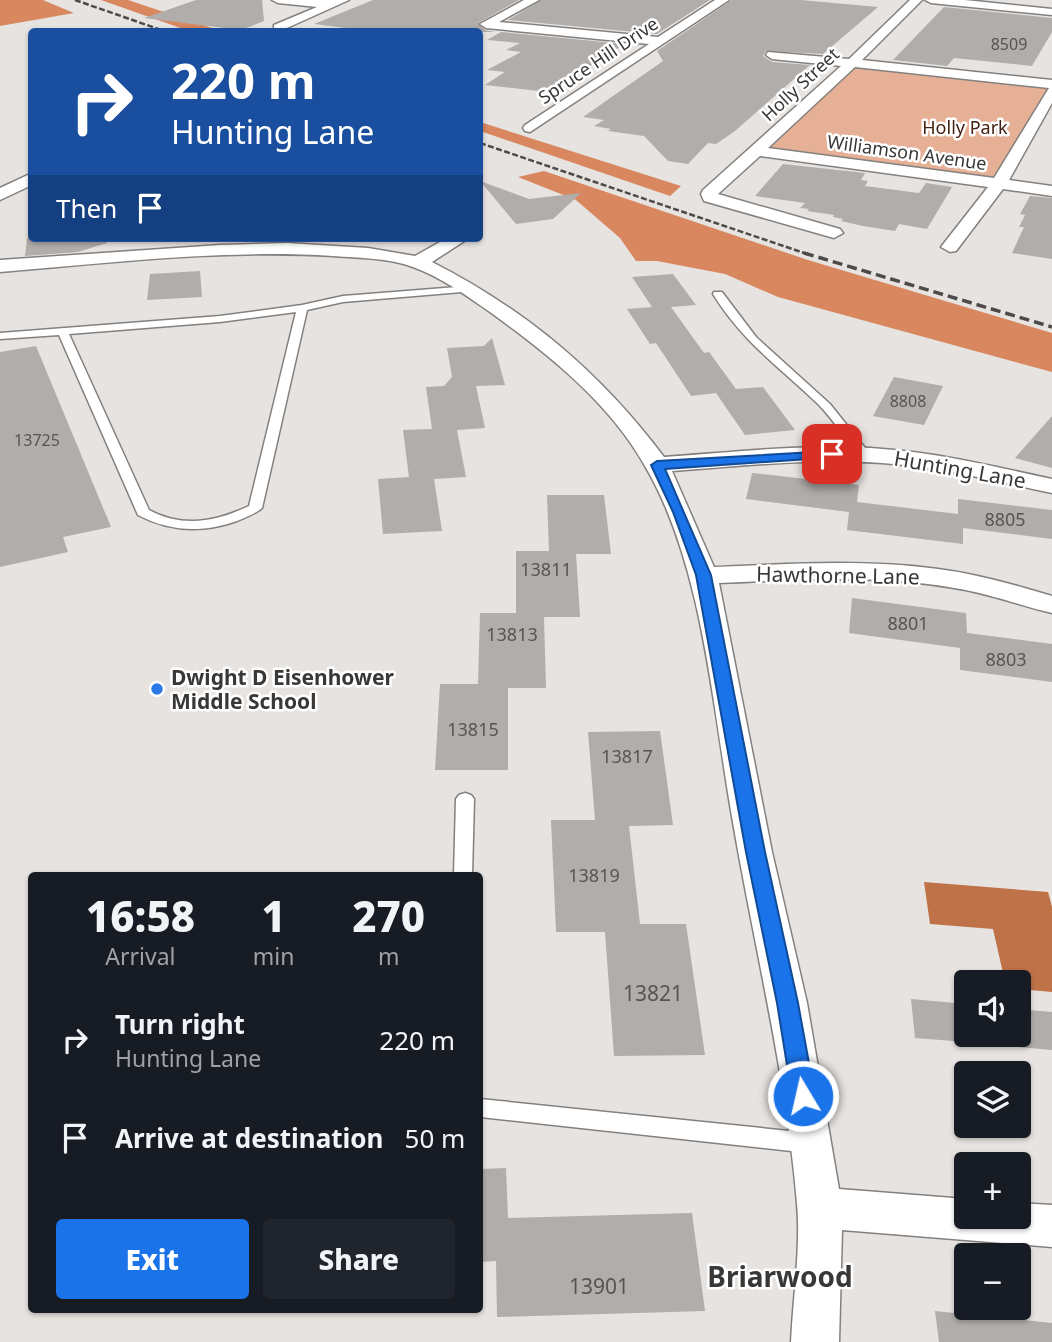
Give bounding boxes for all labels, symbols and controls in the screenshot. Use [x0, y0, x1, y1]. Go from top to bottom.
street label: Spruce Hill Drive [533, 11, 663, 109]
house number: 8509 [991, 33, 1027, 55]
street label: Holly Street [756, 42, 844, 126]
text: 220 m [171, 47, 316, 113]
icon: right [56, 56, 147, 147]
text: Hunting Lane [171, 110, 374, 153]
park label: Holly Park [922, 115, 1008, 139]
street label: Williamson Avenue [826, 129, 988, 175]
icon: arrive [131, 189, 169, 227]
text: Then [56, 190, 117, 226]
house number: 8808 [890, 390, 926, 412]
pin [802, 424, 862, 484]
house number: 13725 [14, 429, 60, 451]
icon: arrive [813, 435, 851, 473]
street label: Hunting Lane [892, 444, 1028, 494]
house number: 8805 [984, 507, 1026, 531]
house number: 13811 [520, 557, 572, 581]
street label: Hawthorne Lane [756, 560, 920, 590]
house number: 8801 [887, 611, 929, 635]
house number: 13813 [486, 622, 538, 646]
house number: 8803 [985, 647, 1027, 671]
place label: Dwight D Eisenhower Middle School [171, 663, 395, 715]
marker: Dwight D Eisenhower Middle School [149, 681, 165, 697]
house number: 13815 [447, 717, 499, 741]
house number: 13817 [601, 744, 653, 768]
house number: 13819 [568, 863, 620, 887]
text: 16:58 [86, 887, 195, 944]
text: 1 [261, 887, 286, 944]
text: 270 [352, 887, 425, 944]
text: Arrival [105, 940, 175, 972]
text: min [253, 940, 294, 972]
text: m [378, 940, 399, 972]
map controls [954, 970, 1031, 1320]
button: sound [954, 970, 1031, 1047]
house number: 13821 [623, 979, 683, 1007]
text: Turn right [115, 1006, 245, 1042]
icon: right [56, 1021, 94, 1059]
text: 220 m [379, 1022, 455, 1058]
text: Hunting Lane [115, 1042, 261, 1074]
position arrow [766, 1059, 840, 1133]
button: layers [954, 1061, 1031, 1138]
icon: arrive [56, 1119, 94, 1157]
text: Arrive at destination [115, 1120, 384, 1156]
text: 50 m [405, 1120, 465, 1156]
button: + [954, 1152, 1031, 1229]
button: Exit [56, 1219, 249, 1299]
button: Share [263, 1219, 455, 1299]
button: − [954, 1243, 1031, 1320]
district label: Briarwood [707, 1257, 853, 1295]
house number: 13901 [569, 1272, 629, 1300]

